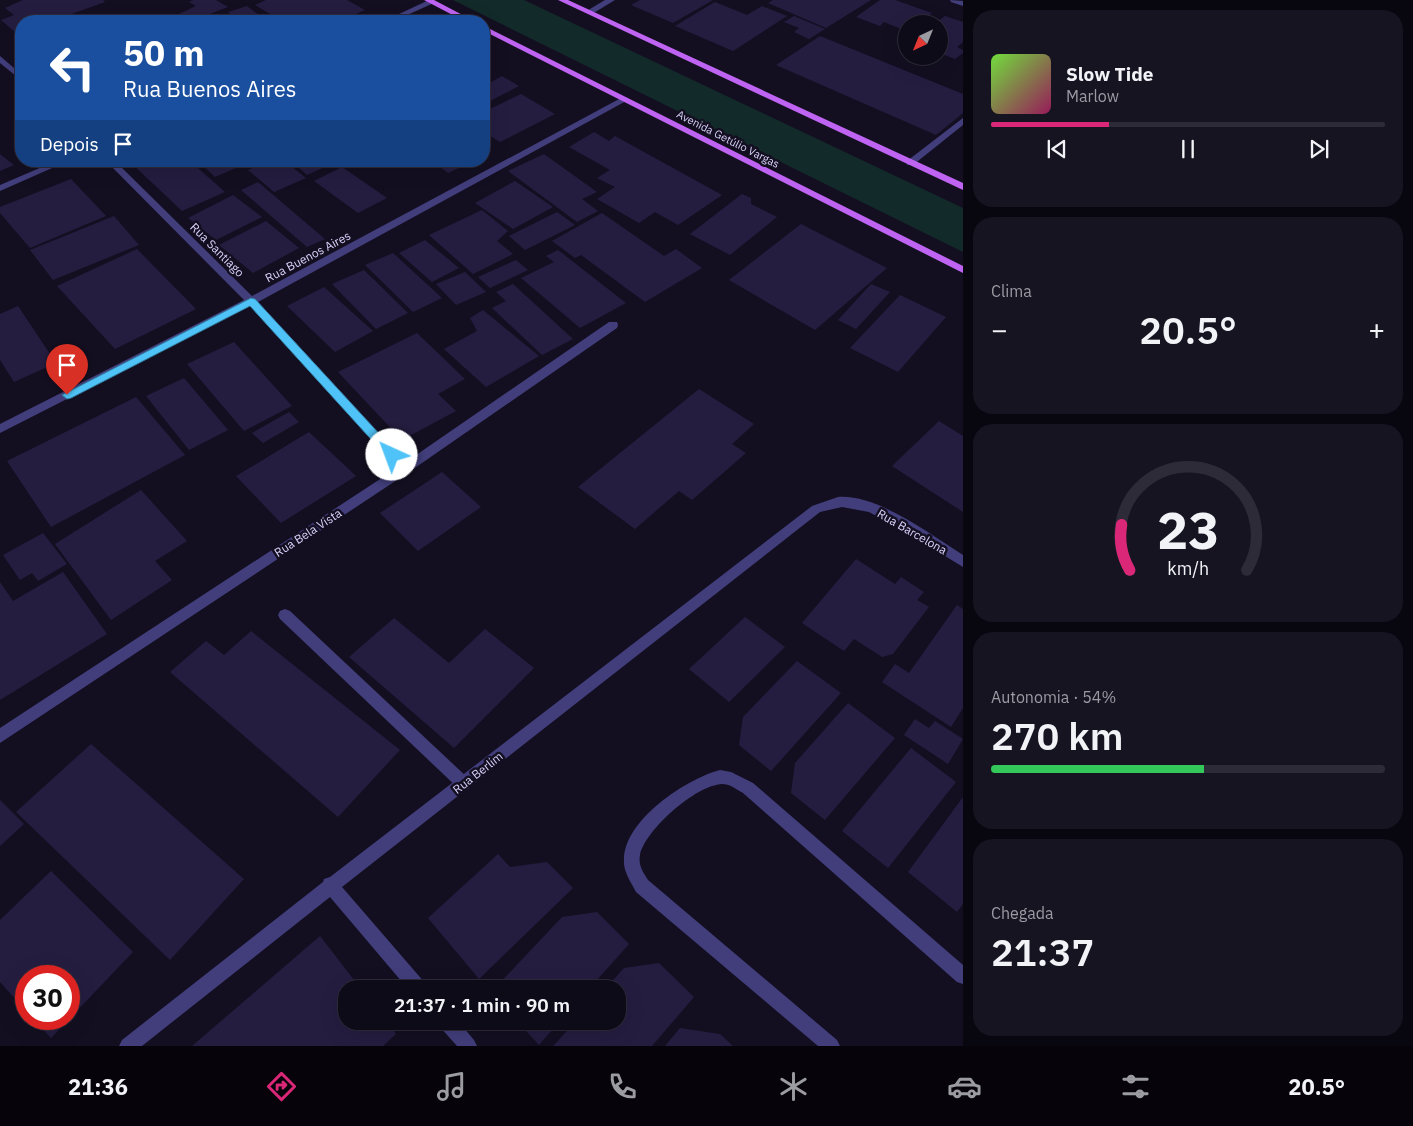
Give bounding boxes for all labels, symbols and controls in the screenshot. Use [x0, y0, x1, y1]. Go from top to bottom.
north arrow [898, 15, 948, 65]
map controls [898, 15, 948, 65]
text: 50 m [123, 30, 205, 76]
icon: left [40, 35, 105, 100]
text: Slow Tide [1066, 62, 1153, 86]
text: Rua Buenos Aires [123, 74, 297, 103]
text: Marlow [1066, 86, 1119, 106]
street label: Avenida Getúlio Vargas [674, 107, 782, 171]
icon: arrive [109, 130, 137, 158]
text: Depois [40, 132, 99, 156]
icon: previous [1043, 135, 1071, 163]
icon: pause [1174, 135, 1202, 163]
icon: next [1305, 135, 1333, 163]
street label: Rua Santiago [187, 219, 248, 280]
street label: Rua Buenos Aires [262, 228, 353, 285]
text: Clima [991, 281, 1032, 301]
text: 20.5° [1139, 305, 1237, 354]
text: − [991, 311, 1008, 348]
text: + [1368, 311, 1385, 348]
pin [46, 344, 88, 395]
icon: arrive [53, 351, 81, 379]
position arrow [365, 428, 417, 480]
text: 23 [1157, 496, 1219, 563]
street label: Rua Bela Vista [271, 505, 345, 560]
street label: Rua Barcelona [875, 506, 950, 558]
text: km/h [1167, 557, 1209, 580]
text: Autonomia · 54% [991, 687, 1116, 707]
text: 270 km [991, 711, 1123, 760]
street label: Rua Berlim [450, 748, 506, 797]
text: Chegada [991, 903, 1054, 923]
text: 21:37 [991, 927, 1094, 976]
speed limit sign: 30 [15, 965, 80, 1030]
text: 21:37 · 1 min · 90 m [394, 993, 570, 1017]
icon: directions [264, 1069, 299, 1104]
icon: music [434, 1069, 469, 1104]
icon: phone [605, 1069, 640, 1104]
icon: climate [776, 1069, 811, 1104]
icon: car [947, 1069, 982, 1104]
icon: filters [1118, 1069, 1153, 1104]
text: 21:36 [68, 1072, 128, 1101]
text: 20.5° [1288, 1072, 1345, 1101]

